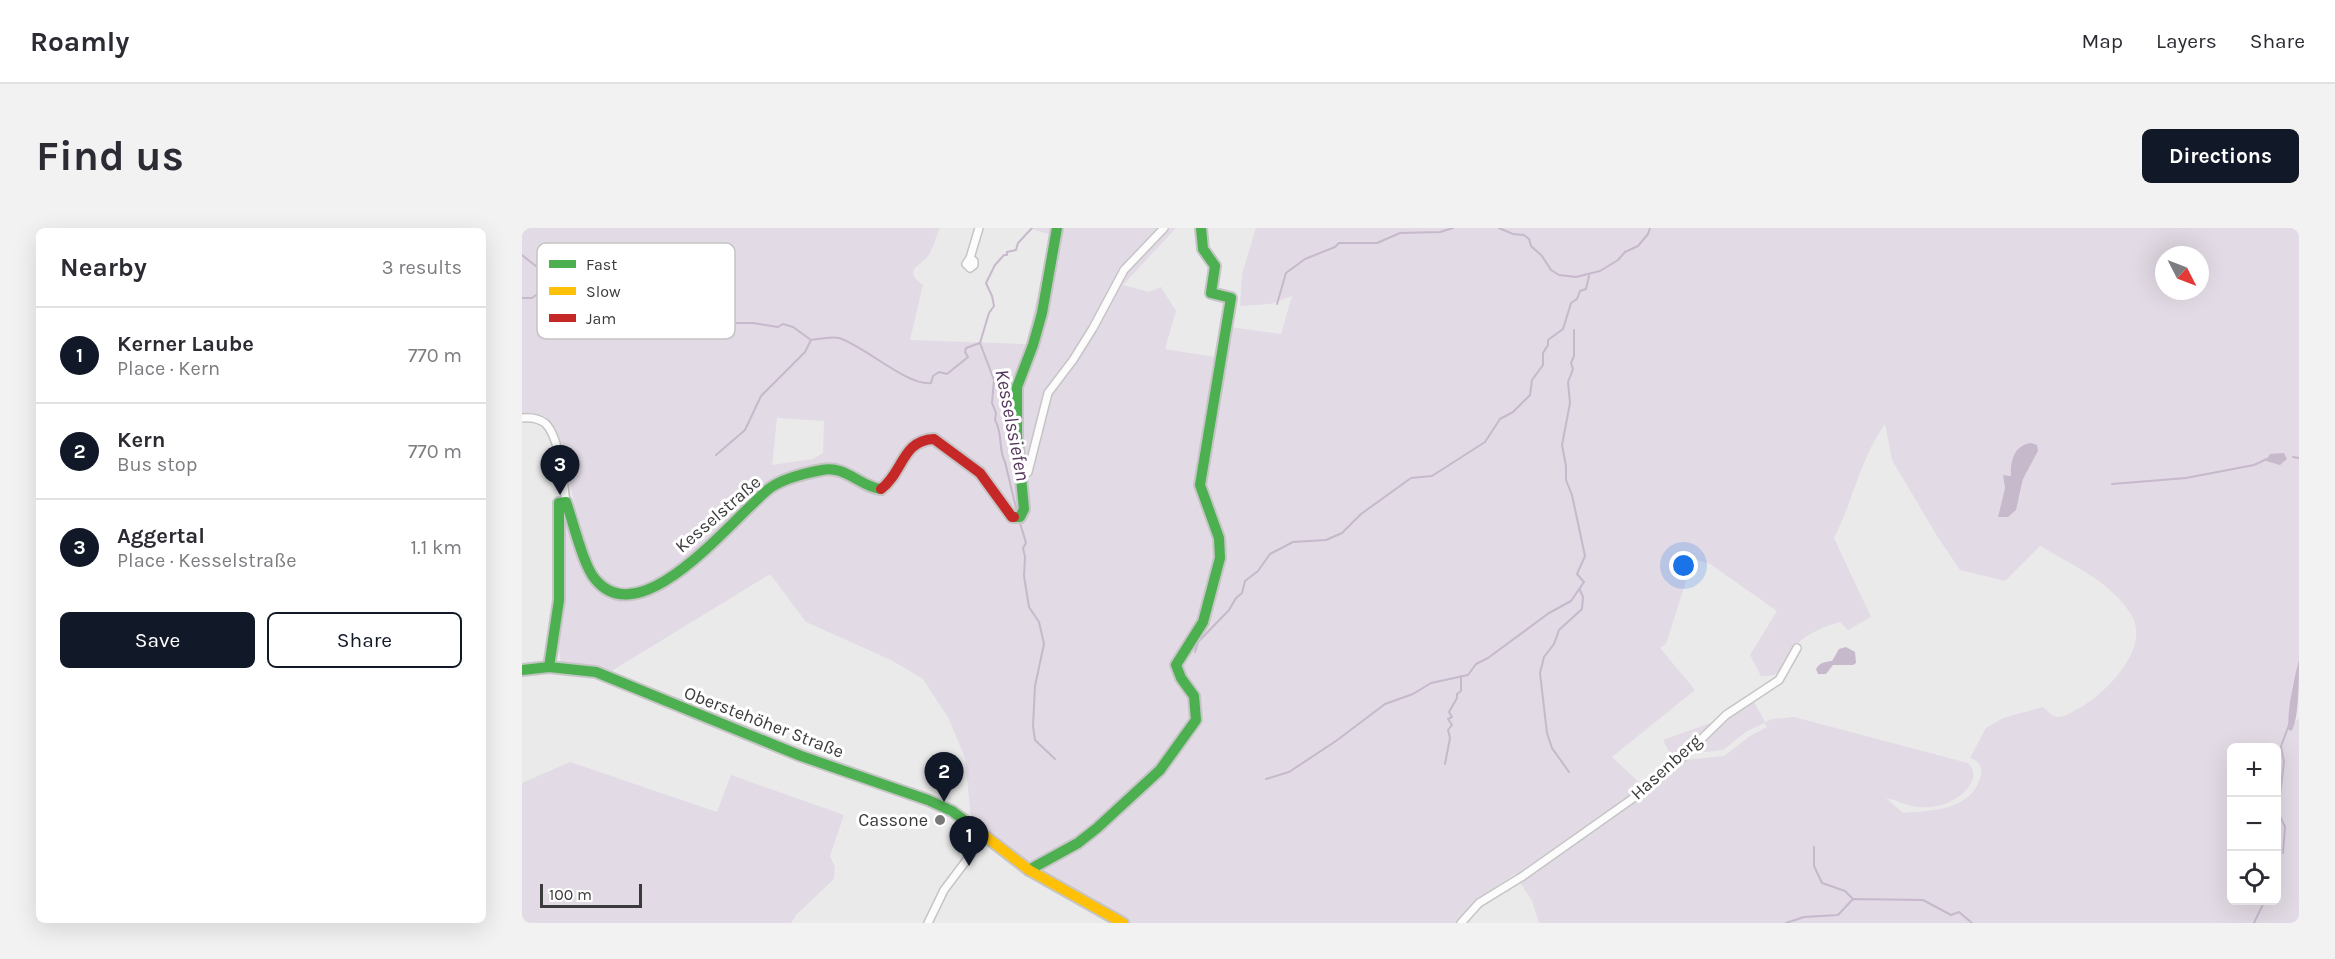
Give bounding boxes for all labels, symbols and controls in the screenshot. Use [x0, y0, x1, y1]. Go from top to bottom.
text: Roamly [30, 25, 129, 58]
text: Map [2081, 29, 2123, 53]
text: Layers [2156, 29, 2217, 53]
text: Share [2250, 29, 2305, 53]
button: Directions [2142, 129, 2299, 183]
text: Find us [36, 131, 184, 181]
legend [537, 243, 735, 339]
north arrow [2155, 246, 2209, 300]
text: Nearby [60, 252, 147, 283]
text: Fast [586, 255, 617, 274]
text: 3 results [382, 256, 462, 279]
text: Slow [586, 282, 621, 301]
text: Jam [586, 309, 616, 328]
text: Kerner Laube [117, 331, 254, 357]
text: 1 [76, 344, 83, 367]
text: 770 m [408, 344, 462, 367]
text: Place · Kern [117, 357, 220, 380]
water label: Kesselssiefen [990, 367, 1035, 483]
text: Kern [117, 427, 165, 453]
text: 2 [73, 440, 86, 463]
text: 770 m [408, 440, 462, 463]
pin: 3 [540, 446, 579, 495]
text: Bus stop [117, 453, 197, 476]
street label: Kesselstraße [671, 471, 765, 557]
text: Aggertal [117, 523, 205, 549]
text: 3 [73, 536, 86, 559]
text: 1.1 km [410, 536, 462, 559]
text: Place · Kesselstraße [117, 549, 296, 572]
your location [1669, 551, 1698, 580]
button: Save [60, 612, 255, 668]
button: Share [267, 612, 462, 668]
street label: Oberstehöher Straße [681, 681, 847, 763]
street label: Hasenberg [1626, 729, 1706, 805]
map controls [2227, 743, 2281, 905]
button: + [2227, 743, 2281, 797]
pin: 2 [924, 752, 964, 802]
button: − [2227, 797, 2281, 851]
place label: Cassone [858, 809, 928, 831]
marker: Cassone [933, 813, 947, 827]
pin: 1 [950, 816, 988, 866]
button: locate [2227, 851, 2281, 905]
scale bar [540, 881, 642, 908]
text: 100 m [549, 885, 592, 904]

